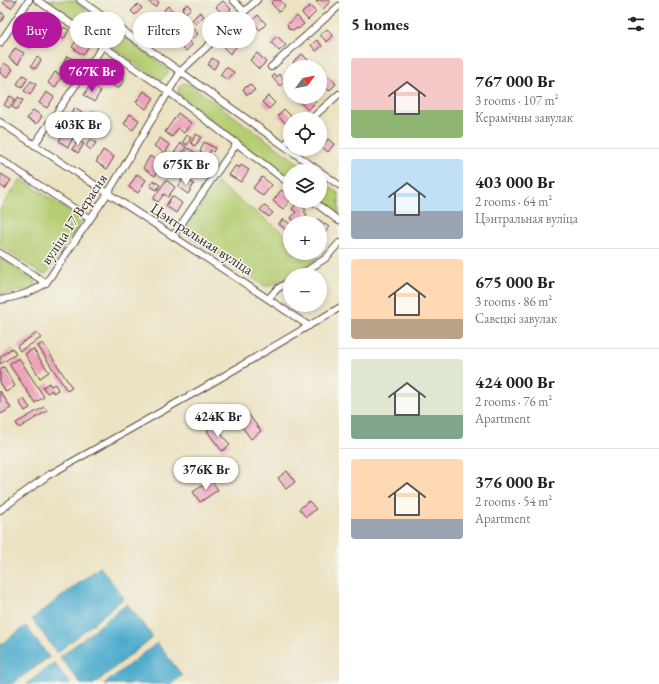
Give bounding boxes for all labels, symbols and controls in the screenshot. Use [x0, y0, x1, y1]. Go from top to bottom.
chip: Buy [12, 12, 62, 48]
chip: Rent [70, 12, 125, 48]
chip: Filters [133, 12, 194, 48]
chip: New [202, 12, 256, 48]
text: 5 homes [351, 13, 409, 35]
icon: filters [625, 13, 647, 35]
pin: 767K Br [55, 59, 129, 93]
north arrow [283, 60, 327, 104]
map controls [283, 60, 327, 312]
text: 767K Br [68, 63, 116, 80]
text: 767 000 Br [475, 70, 555, 92]
icon: home [383, 74, 431, 122]
text: 3 rooms · 107 m² [475, 92, 559, 109]
text: Керамічны завулак [475, 109, 573, 126]
pin: 403K Br [41, 112, 115, 146]
button: locate [283, 112, 327, 156]
text: 403K Br [54, 116, 102, 133]
pin: 675K Br [149, 152, 223, 186]
text: 675K Br [162, 156, 210, 173]
button: layers [283, 164, 327, 208]
street label: вуліца 17 Верасня [36, 169, 111, 268]
text: 403 000 Br [475, 171, 555, 193]
icon: home [383, 175, 431, 223]
text: 2 rooms · 64 m² [475, 193, 552, 210]
street label: Цэнтральная вуліца [147, 198, 257, 279]
text: Цэнтральная вуліца [475, 210, 578, 227]
button: + [283, 216, 327, 260]
button: − [283, 268, 327, 312]
text: 675 000 Br [475, 271, 555, 293]
icon: home [383, 275, 431, 323]
text: 3 rooms · 86 m² [475, 293, 552, 310]
text: Савецкі завулак [475, 310, 557, 327]
text: 424 000 Br [475, 371, 555, 393]
icon: home [383, 375, 431, 423]
text: 2 rooms · 76 m² [475, 393, 552, 410]
pin: 424K Br [181, 404, 255, 438]
text: 424K Br [194, 408, 242, 425]
text: Apartment [475, 410, 530, 427]
pin: 376K Br [169, 457, 243, 491]
text: 376K Br [182, 461, 230, 478]
text: 376 000 Br [475, 471, 555, 493]
icon: home [383, 475, 431, 523]
text: 2 rooms · 54 m² [475, 493, 552, 510]
text: Apartment [475, 510, 530, 527]

